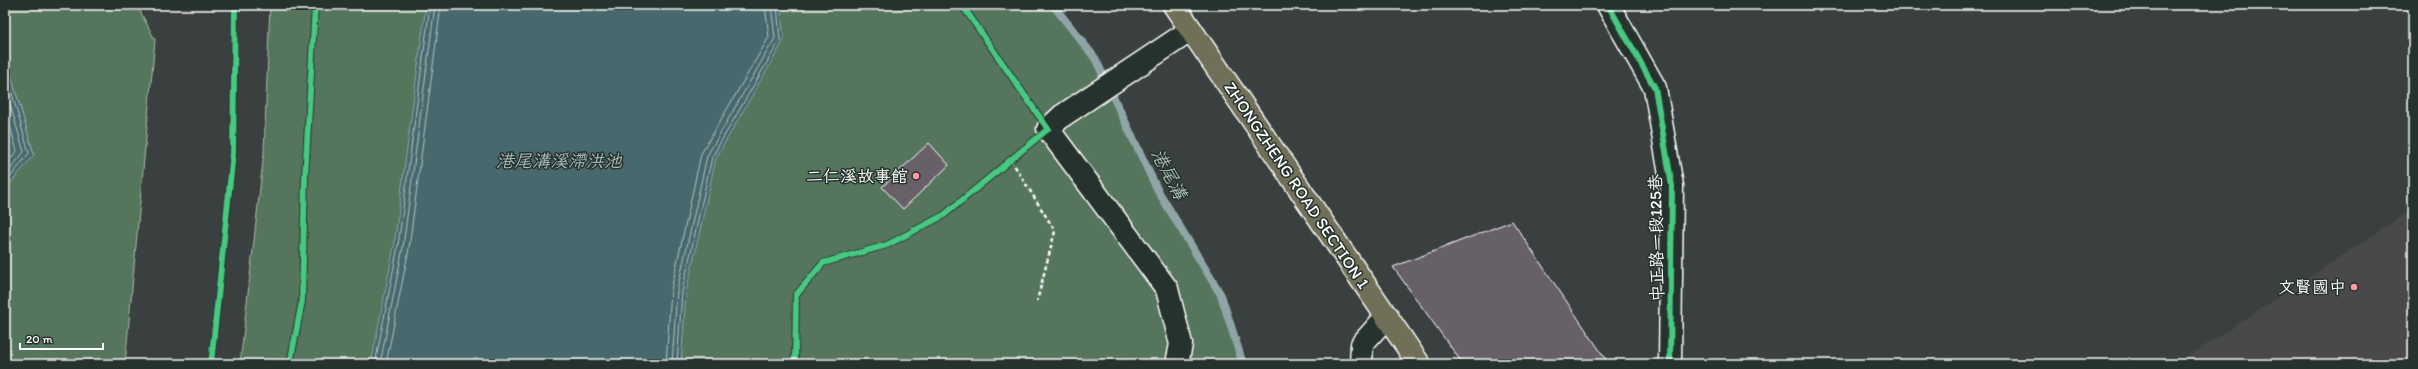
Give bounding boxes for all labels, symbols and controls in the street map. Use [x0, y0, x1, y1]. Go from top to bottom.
street label: ZHONGZHENG ROAD SECTION 1 [1220, 78, 1374, 292]
water label: 港尾溝 [1147, 145, 1192, 205]
water label: 港尾溝溪滯洪池 [496, 150, 623, 172]
place label: 二仁溪故事館 [806, 166, 908, 186]
marker: 二仁溪故事館 [911, 171, 921, 181]
street label: 中正路一段125巷 [1645, 173, 1667, 302]
place label: 文賢國中 [2278, 277, 2346, 297]
marker: 文賢國中 [2349, 282, 2359, 292]
scale bar [20, 325, 103, 351]
text: 20 m [26, 332, 53, 346]

